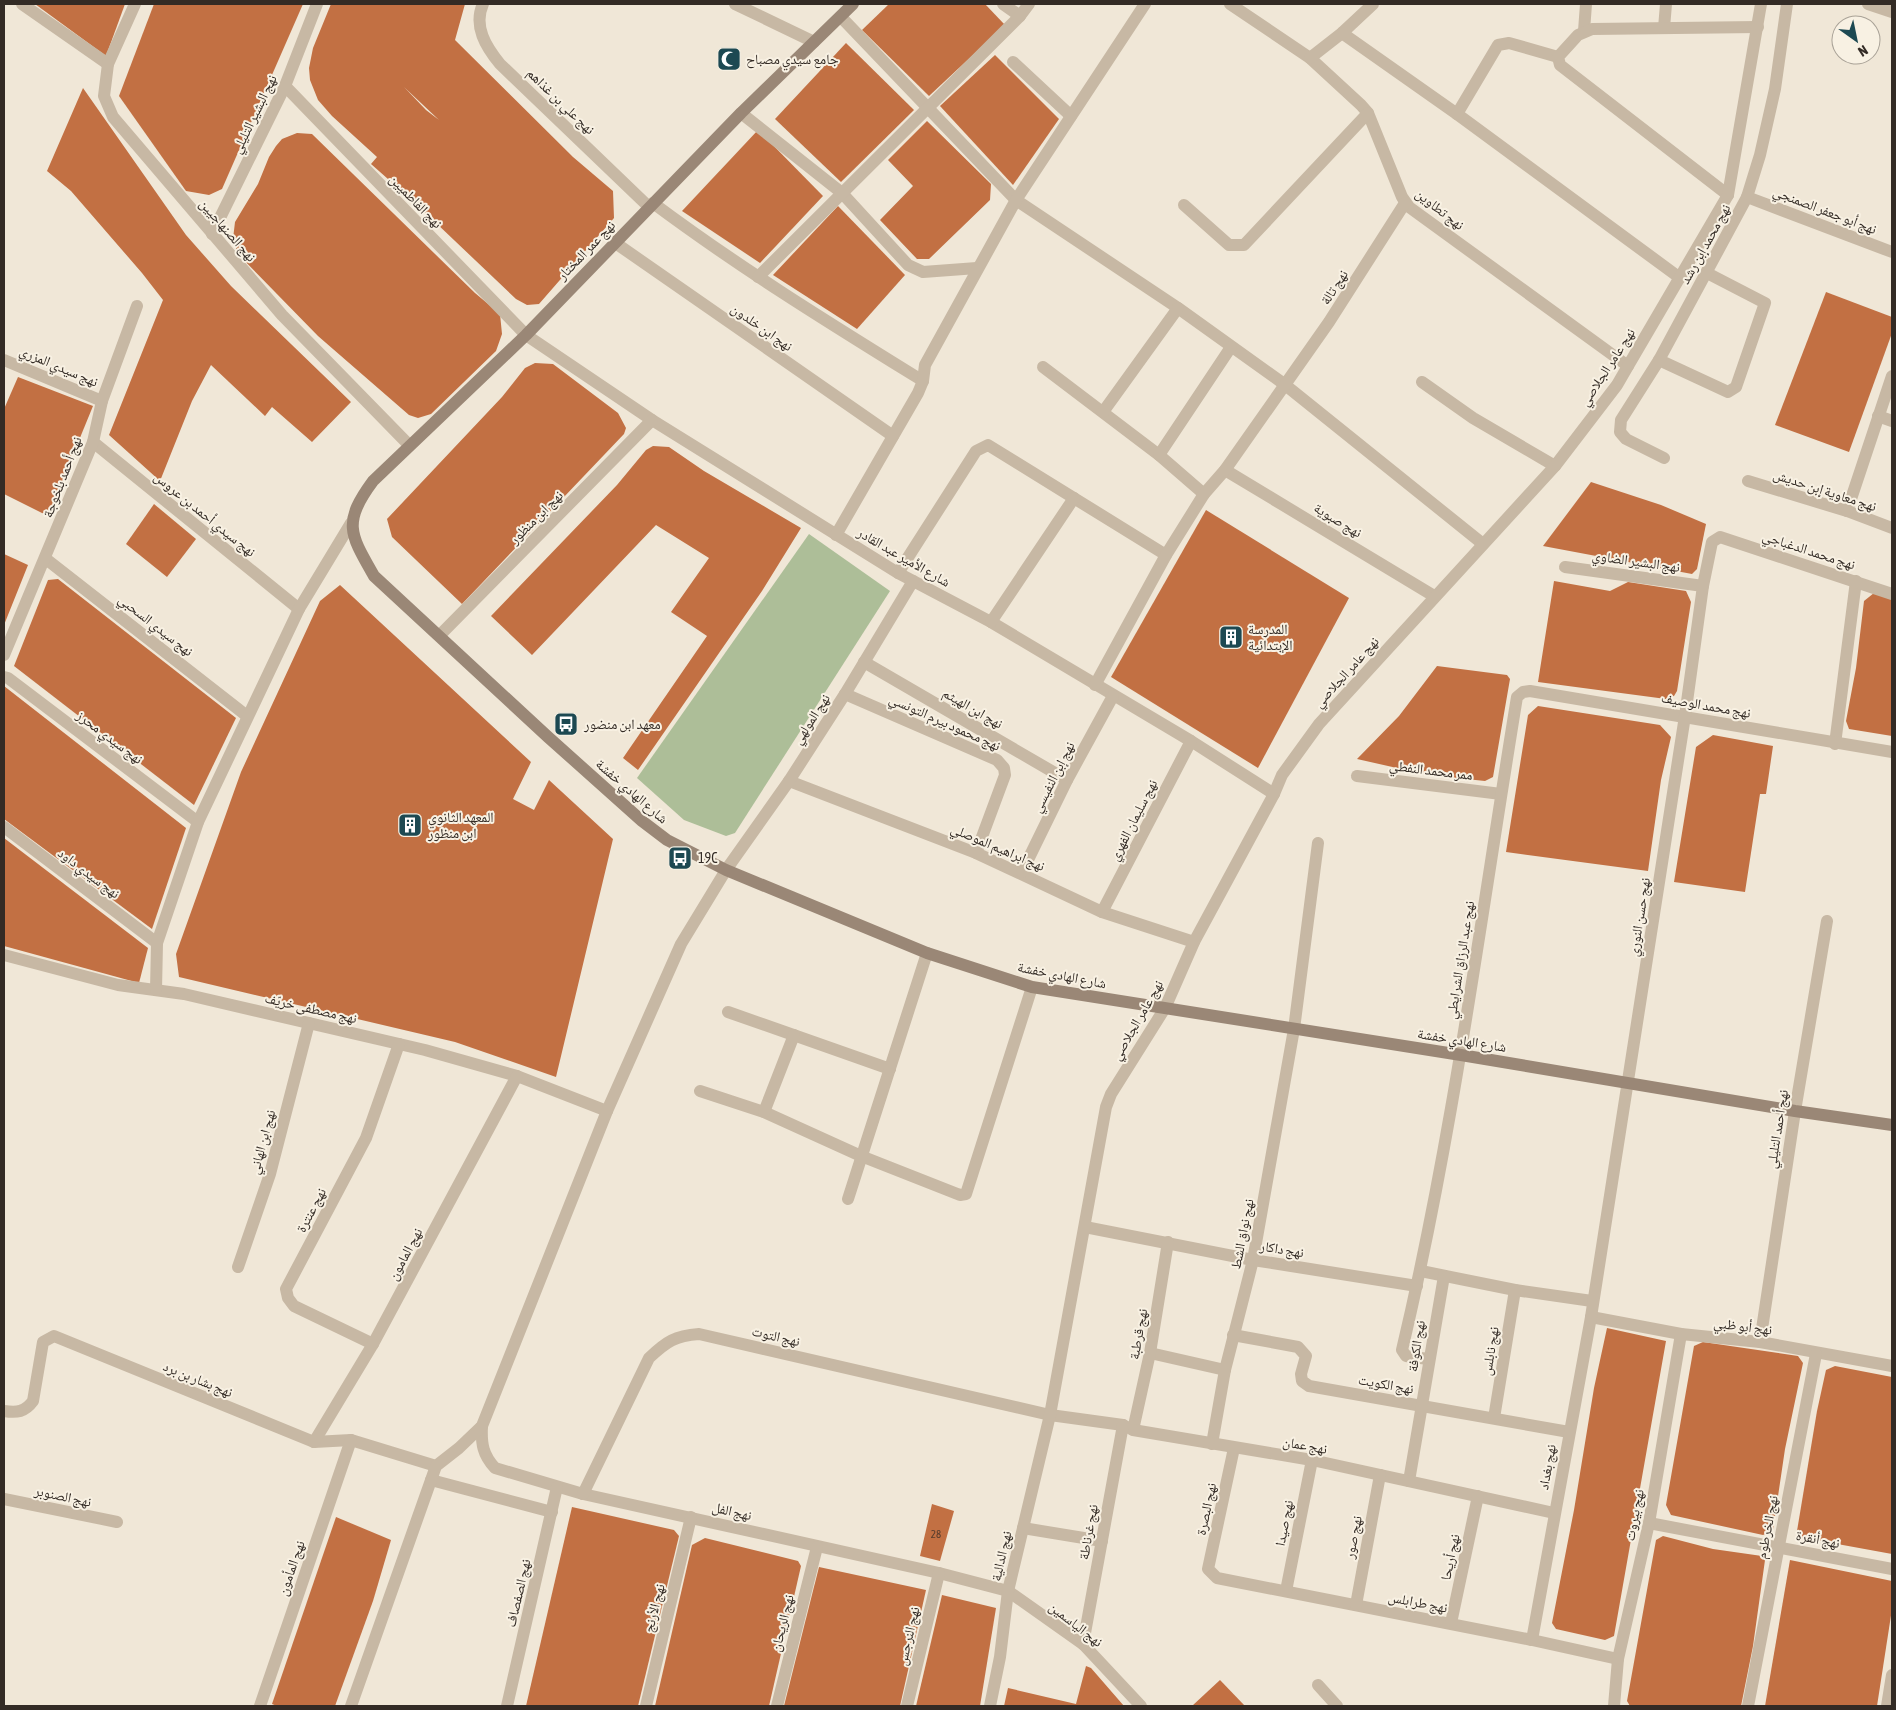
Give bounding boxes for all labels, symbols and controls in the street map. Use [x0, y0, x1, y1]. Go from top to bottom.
north arrow [1831, 15, 1881, 65]
text: N [1855, 42, 1871, 60]
mosque icon: جامع سيدي مصباح [716, 46, 742, 72]
place label: جامع سيدي مصباح [746, 51, 839, 71]
street label: نهج علي بن غذاهم [521, 65, 598, 140]
street label: نهج البشير التليلي [228, 72, 283, 158]
street label: نهج الفاطميين [385, 171, 446, 233]
street label: نهج أبو جعفر الصمنجي [1770, 183, 1879, 241]
street label: نهج تطاوين [1411, 185, 1468, 235]
street label: نهج الصنهاجيين [195, 195, 260, 266]
street label: نهج محمد إبن رشد [1676, 201, 1735, 288]
street label: نهج عمر المختار [553, 217, 620, 285]
street label: نهج تالة [1317, 267, 1353, 308]
street label: نهج ابن خلدون [727, 300, 796, 356]
street label: نهج عامر الجلاصي [1576, 325, 1641, 411]
street label: نهج سيدي المزري [16, 342, 101, 393]
street label: نهج أحمد بلخوجة [39, 434, 87, 520]
street label: نهج معاوية إبن حديش [1771, 466, 1879, 516]
street label: نهج سيدي أحمد بن عروس [149, 468, 259, 563]
street label: نهج ابن منظور [505, 487, 568, 549]
street label: نهج صبوية [1310, 499, 1365, 542]
street label: شارع الأمير عبد القادر [853, 523, 953, 592]
street label: نهج محمد الدغباجي [1759, 527, 1858, 576]
street label: نهج البشير الضاوي [1590, 547, 1681, 579]
street label: نهج سيدي السحبي [113, 591, 197, 662]
place label: المدرسة الإبتدائية [1248, 621, 1293, 654]
building icon: المدرسة الإبتدائية [1218, 624, 1244, 650]
street label: نهج عامر الجلاصي [1310, 633, 1385, 713]
street label: نهج ابن الهيثم [939, 684, 1006, 733]
street label: نهج محمد الوصيف [1660, 689, 1752, 723]
street label: نهج محمود بيرم التونسي [885, 690, 1003, 757]
street label: نهج المولهي [789, 691, 836, 749]
street label: نهج سيدي محرز [71, 706, 146, 770]
bus stop icon: معهد ابن منضور [553, 711, 579, 737]
place label: معهد ابن منضور [583, 716, 661, 733]
street label: نهج إبن النفيسي [1028, 739, 1081, 817]
street label: شارع الهادي خفشة [590, 755, 671, 829]
street label: ممر محمد النفطي [1388, 757, 1474, 787]
street label: نهج سليمان الفهري [1106, 777, 1164, 865]
place label: المعهد الثانوي ابن منظور [427, 809, 494, 842]
building icon: المعهد الثانوي ابن منظور [397, 812, 423, 838]
street label: نهج ابراهيم الموصلي [947, 820, 1048, 877]
street label: نهج سيدي داود [53, 845, 123, 904]
bus stop icon: 19C [667, 845, 693, 871]
place label: 19C [698, 850, 718, 866]
street label: نهج حسن النوري [1625, 876, 1657, 958]
street label: نهج عبد الرزاق الشرايطي [1443, 900, 1481, 1021]
street label: شارع الهادي خفشة [1016, 959, 1108, 995]
street label: نهج عامر الجلاصي [1108, 977, 1170, 1065]
street label: نهج مصطفى خريّف [263, 990, 359, 1028]
street label: شارع الهادي خفشة [1416, 1025, 1508, 1058]
street label: نهج أحمد التليلي [1763, 1088, 1795, 1170]
street label: نهج ابن الهاني [246, 1108, 282, 1177]
street label: نهج عنترة [293, 1185, 331, 1236]
street label: نهج نواق الشط [1227, 1197, 1259, 1271]
street label: نهج المامون [385, 1225, 427, 1284]
street label: نهج داكار [1258, 1237, 1305, 1262]
street label: نهج قرطبة [1126, 1307, 1152, 1361]
street label: نهج أبو ظبي [1712, 1314, 1773, 1341]
street label: نهج الكوفة [1404, 1319, 1430, 1373]
street label: نهج التوت [750, 1323, 802, 1351]
street label: نهج نابلس [1478, 1325, 1504, 1377]
street label: نهج بشار بن برد [160, 1358, 235, 1402]
street label: نهج الكويت [1357, 1371, 1415, 1399]
street label: نهج عمان [1281, 1433, 1329, 1459]
street label: نهج بغداد [1535, 1443, 1561, 1491]
street label: نهج البصرة [1193, 1481, 1221, 1537]
street label: نهج الصنوبر [32, 1482, 93, 1512]
street label: نهج بيروت [1621, 1488, 1649, 1543]
street label: نهج الخرطوم [1753, 1494, 1783, 1560]
street label: نهج الفل [710, 1499, 754, 1525]
street label: نهج صيدا [1272, 1499, 1298, 1548]
street label: نهج غرناطة [1075, 1503, 1103, 1561]
street label: نهج صور [1341, 1514, 1367, 1561]
street label: نهج أنقرة [1794, 1527, 1841, 1553]
house number: 28 [931, 1528, 941, 1540]
street label: نهج الدالية [987, 1529, 1017, 1583]
street label: نهج أريحا [1437, 1532, 1465, 1582]
street label: نهج المأمون [274, 1538, 310, 1598]
street label: نهج الصفصاف [502, 1557, 536, 1629]
street label: نهج الأرنج [640, 1582, 670, 1634]
street label: نهج طرابلس [1387, 1588, 1449, 1618]
street label: نهج الريحان [767, 1593, 799, 1654]
street label: نهج الياسمين [1045, 1598, 1106, 1652]
street label: نهج النرجس [893, 1605, 924, 1667]

